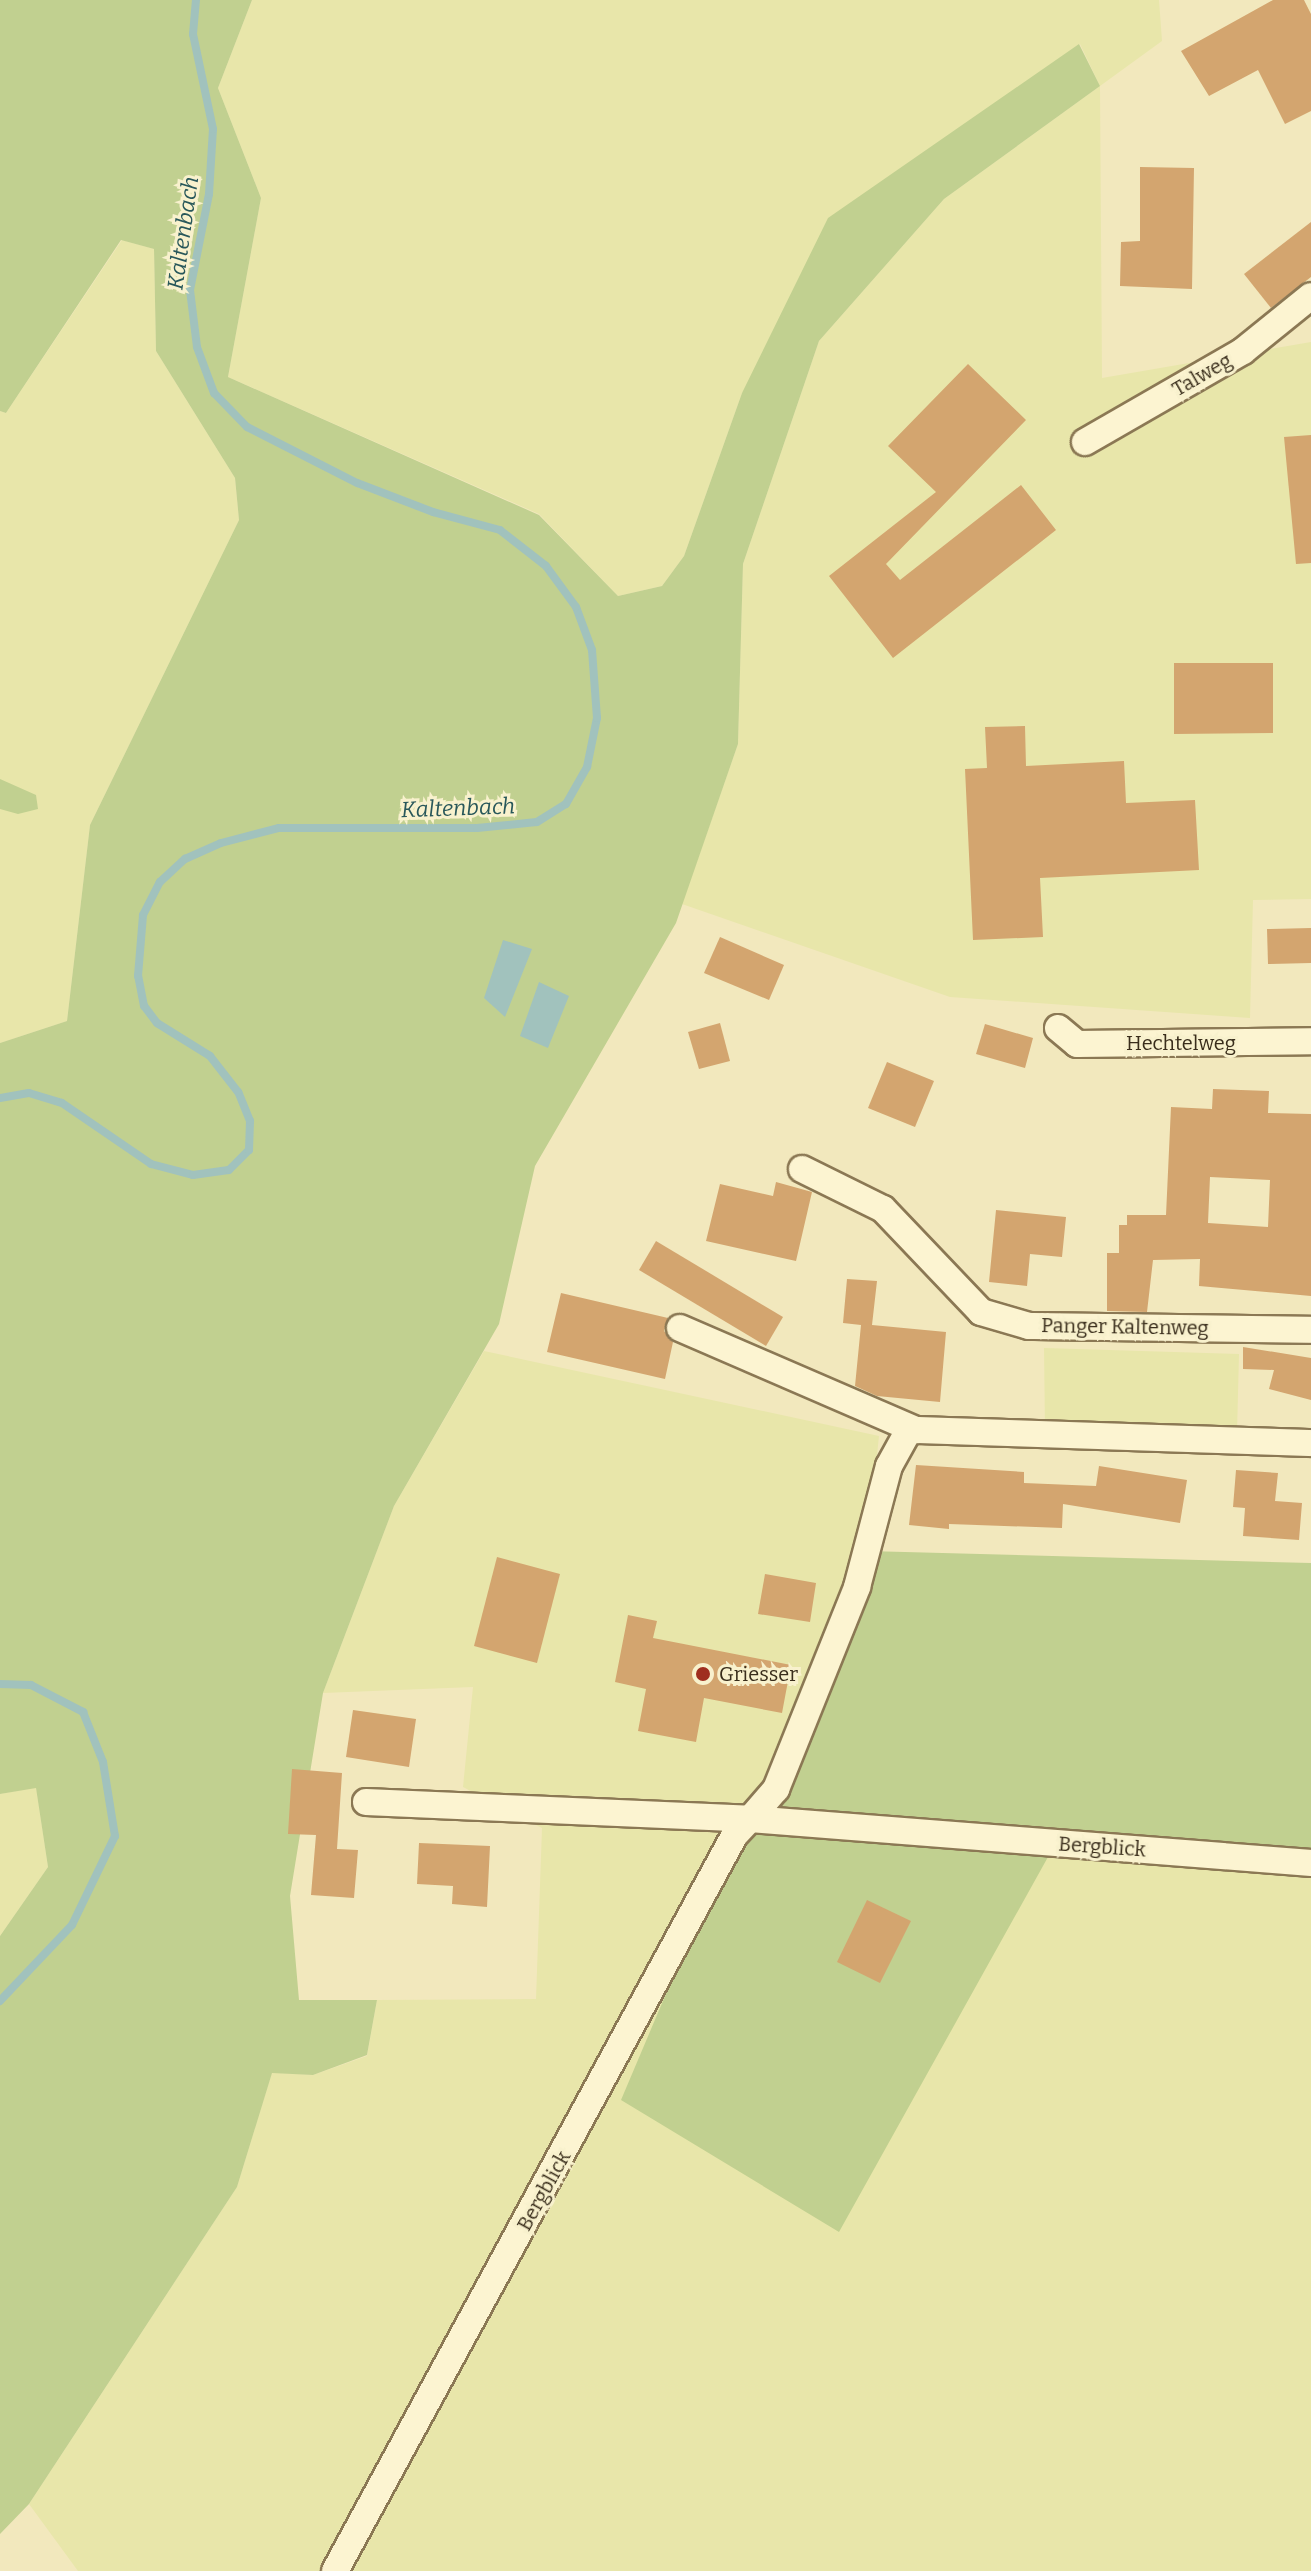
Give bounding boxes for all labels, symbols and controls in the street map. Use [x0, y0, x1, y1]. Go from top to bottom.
water label: Kaltenbach [162, 175, 204, 291]
street label: Talweg [1168, 348, 1236, 402]
water label: Kaltenbach [401, 793, 515, 823]
street label: Hechtelweg [1126, 1031, 1236, 1055]
street label: Panger Kaltenweg [1041, 1314, 1209, 1340]
place label: Griesser [719, 1662, 798, 1686]
marker: Griesser [694, 1665, 712, 1683]
street label: Bergblick [1058, 1832, 1146, 1862]
street label: Bergblick [512, 2147, 576, 2235]

